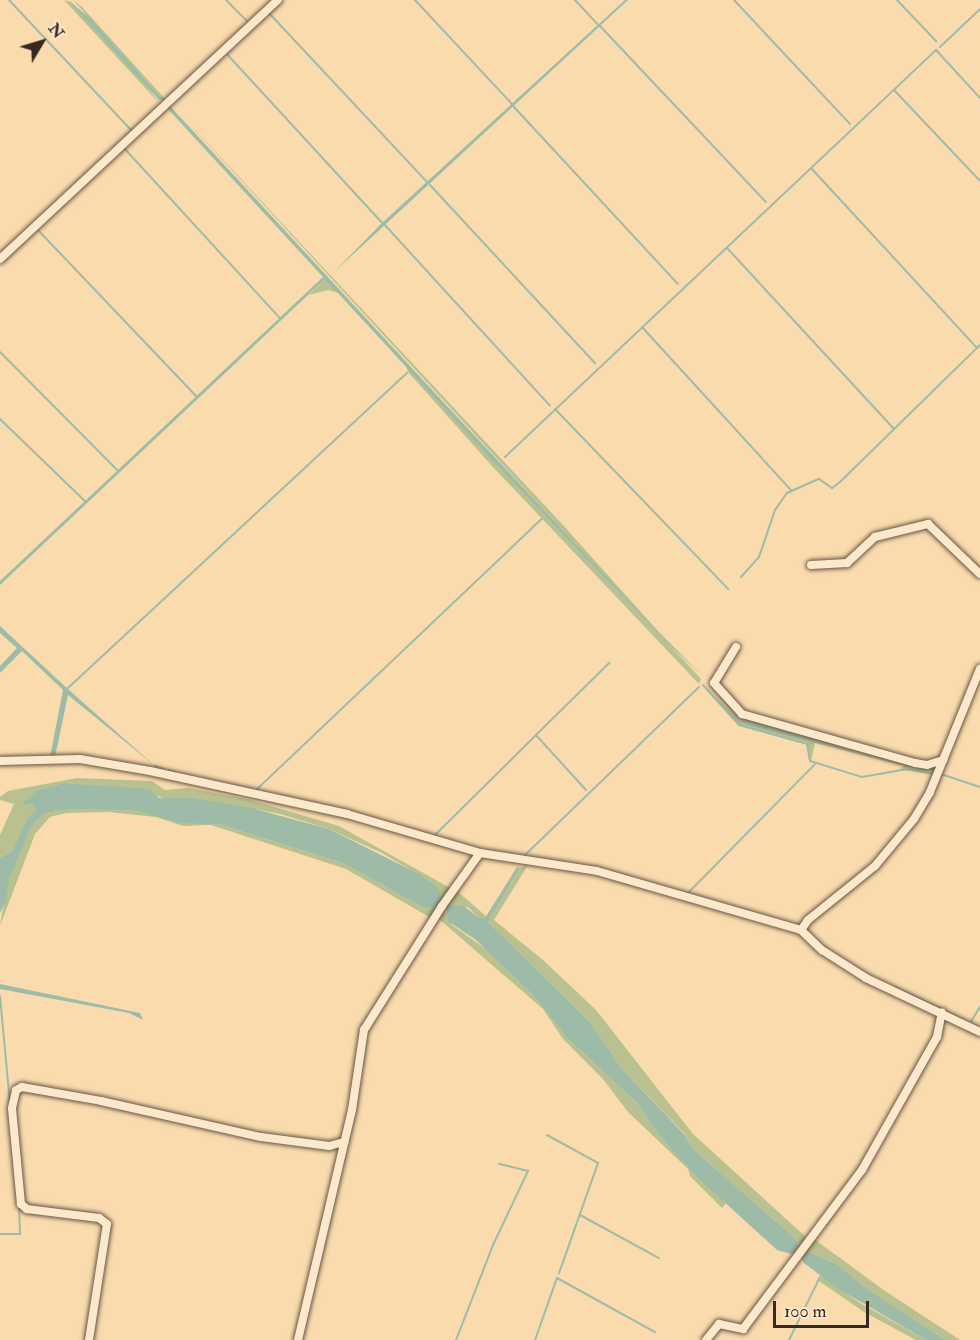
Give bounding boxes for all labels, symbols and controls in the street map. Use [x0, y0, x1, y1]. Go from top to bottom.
north arrow [12, 12, 72, 72]
text: N [44, 19, 68, 43]
scale bar [776, 1289, 872, 1327]
text: 100 m [784, 1300, 827, 1323]

